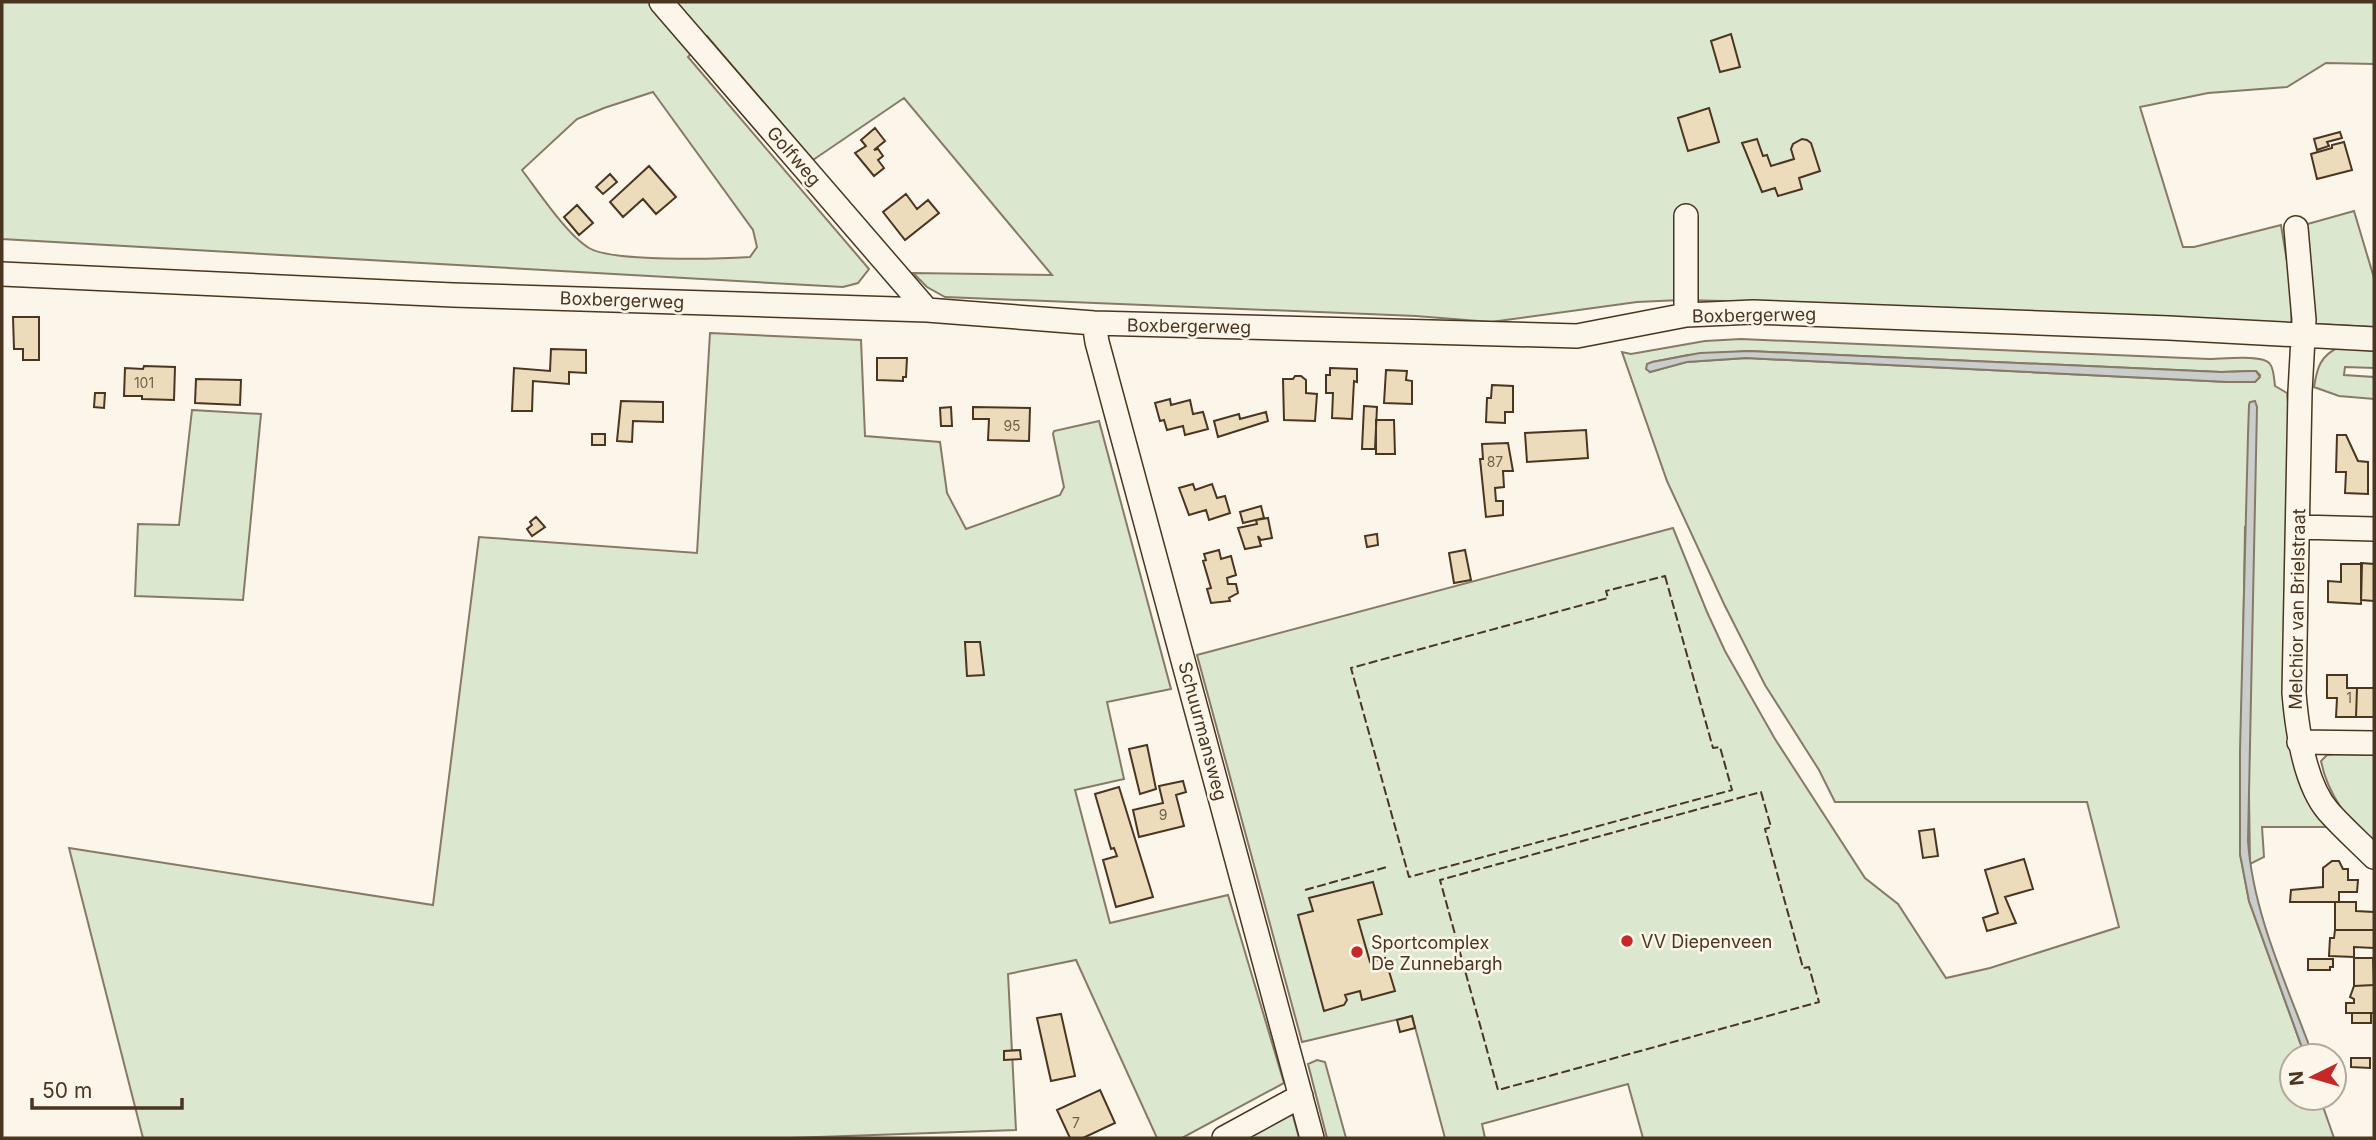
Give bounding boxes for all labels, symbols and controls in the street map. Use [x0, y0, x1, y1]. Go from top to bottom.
street label: Golfweg [763, 122, 825, 190]
street label: Boxbergerweg [559, 287, 685, 313]
street label: Boxbergerweg [1692, 303, 1816, 327]
street label: Boxbergerweg [1127, 314, 1251, 338]
house number: 101 [134, 374, 154, 391]
house number: 95 [1003, 417, 1021, 434]
house number: 87 [1487, 453, 1503, 470]
street label: Melchior van Brielstraat [2285, 508, 2309, 710]
street label: Schuurmansweg [1174, 659, 1232, 803]
house number: 1 [2346, 689, 2352, 706]
house number: 9 [1159, 806, 1167, 823]
place label: VV Diepenveen [1641, 931, 1772, 952]
place label: Sportcomplex De Zunnebargh [1371, 932, 1503, 974]
marker: VV Diepenveen [1619, 933, 1635, 949]
marker: Sportcomplex De Zunnebargh [1349, 944, 1365, 960]
north arrow [2278, 1042, 2348, 1112]
scale bar [32, 1066, 182, 1110]
text: N [2284, 1070, 2309, 1087]
text: 50 m [42, 1078, 92, 1103]
house number: 7 [1072, 1114, 1080, 1131]

